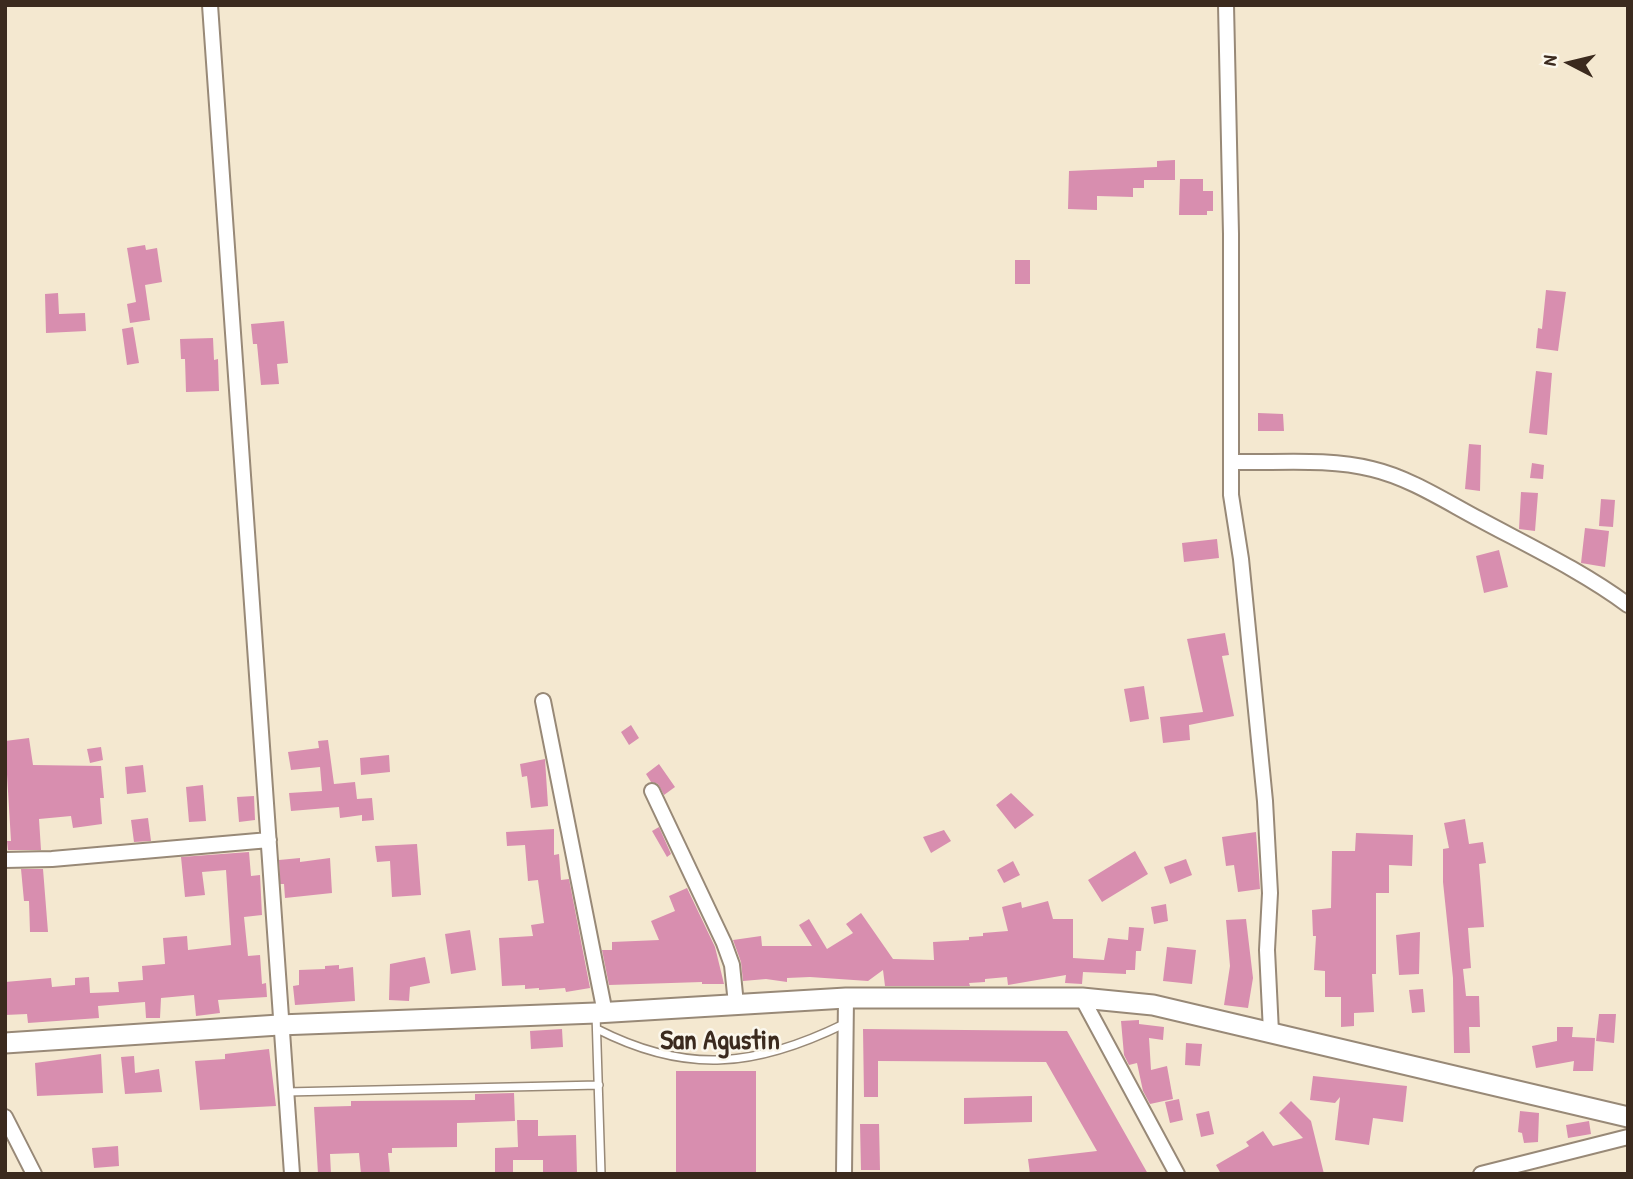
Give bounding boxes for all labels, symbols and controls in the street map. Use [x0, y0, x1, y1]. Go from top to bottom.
north arrow [1535, 28, 1605, 98]
text: N [1536, 54, 1563, 67]
district label: San Agustin [660, 1025, 780, 1059]

